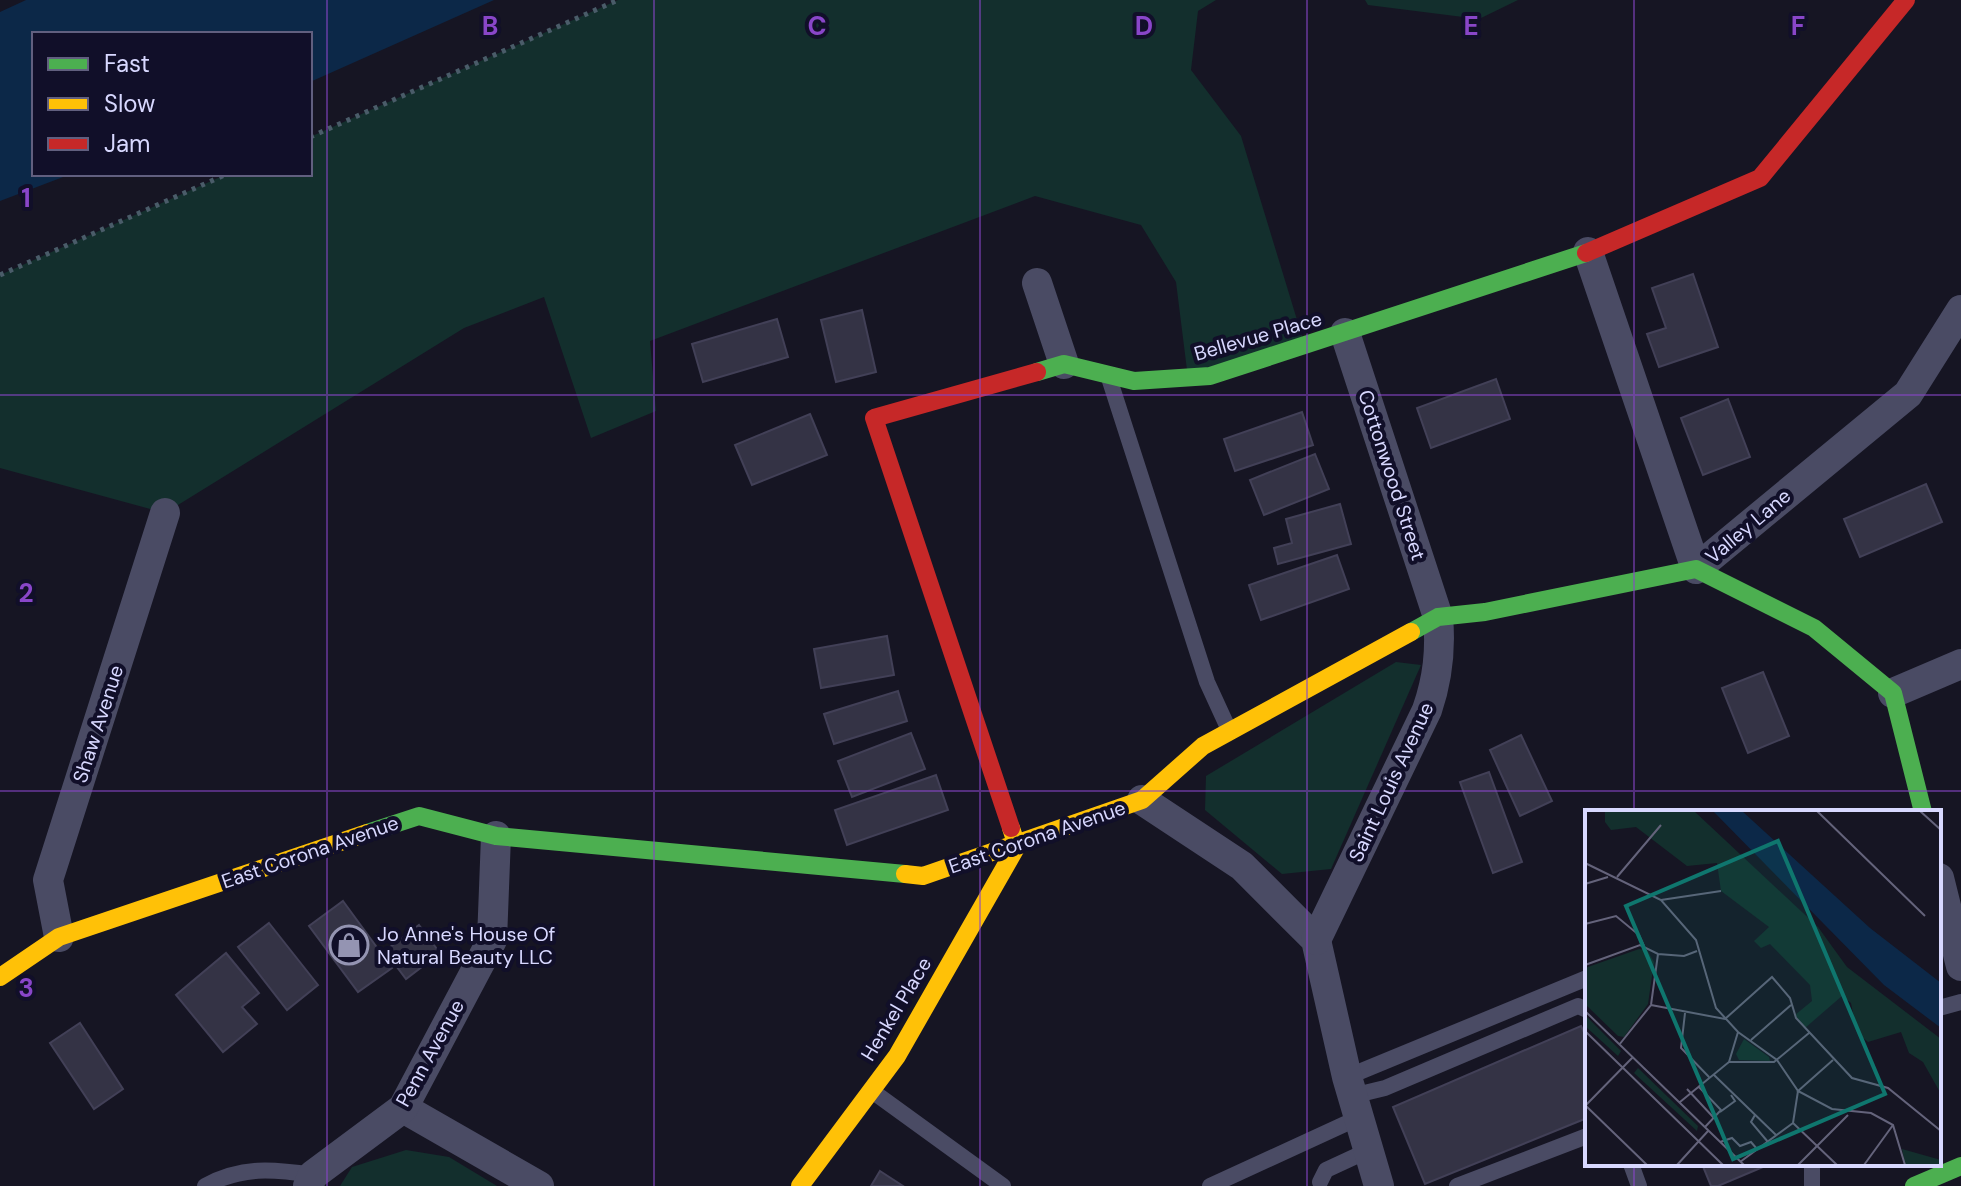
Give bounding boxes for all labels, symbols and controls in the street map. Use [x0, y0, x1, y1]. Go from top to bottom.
text: B [482, 9, 498, 43]
text: C [807, 9, 827, 43]
text: D [1135, 9, 1153, 43]
text: E [1463, 9, 1479, 43]
text: F [1791, 9, 1805, 43]
legend [32, 32, 312, 176]
text: Fast [104, 48, 150, 79]
text: Slow [104, 88, 155, 119]
text: Jam [104, 128, 150, 159]
text: 1 [21, 181, 31, 215]
street label: Bellevue Place [1191, 305, 1325, 367]
street label: Cottonwood Street [1352, 386, 1432, 564]
street label: Valley Lane [1700, 483, 1796, 569]
text: 2 [18, 576, 34, 610]
street label: Shaw Avenue [67, 662, 129, 786]
street label: Saint Louis Avenue [1343, 698, 1439, 866]
street label: East Corona Avenue [945, 794, 1129, 880]
street label: East Corona Avenue [218, 809, 402, 895]
inset map [1585, 810, 1941, 1166]
place label: Jo Anne's House Of Natural Beauty LLC [377, 921, 556, 970]
shop icon: Jo Anne's House Of Natural Beauty LLC [328, 924, 370, 966]
street label: Henkel Place [855, 952, 937, 1066]
text: 3 [18, 971, 34, 1005]
street label: Penn Avenue [390, 995, 470, 1111]

